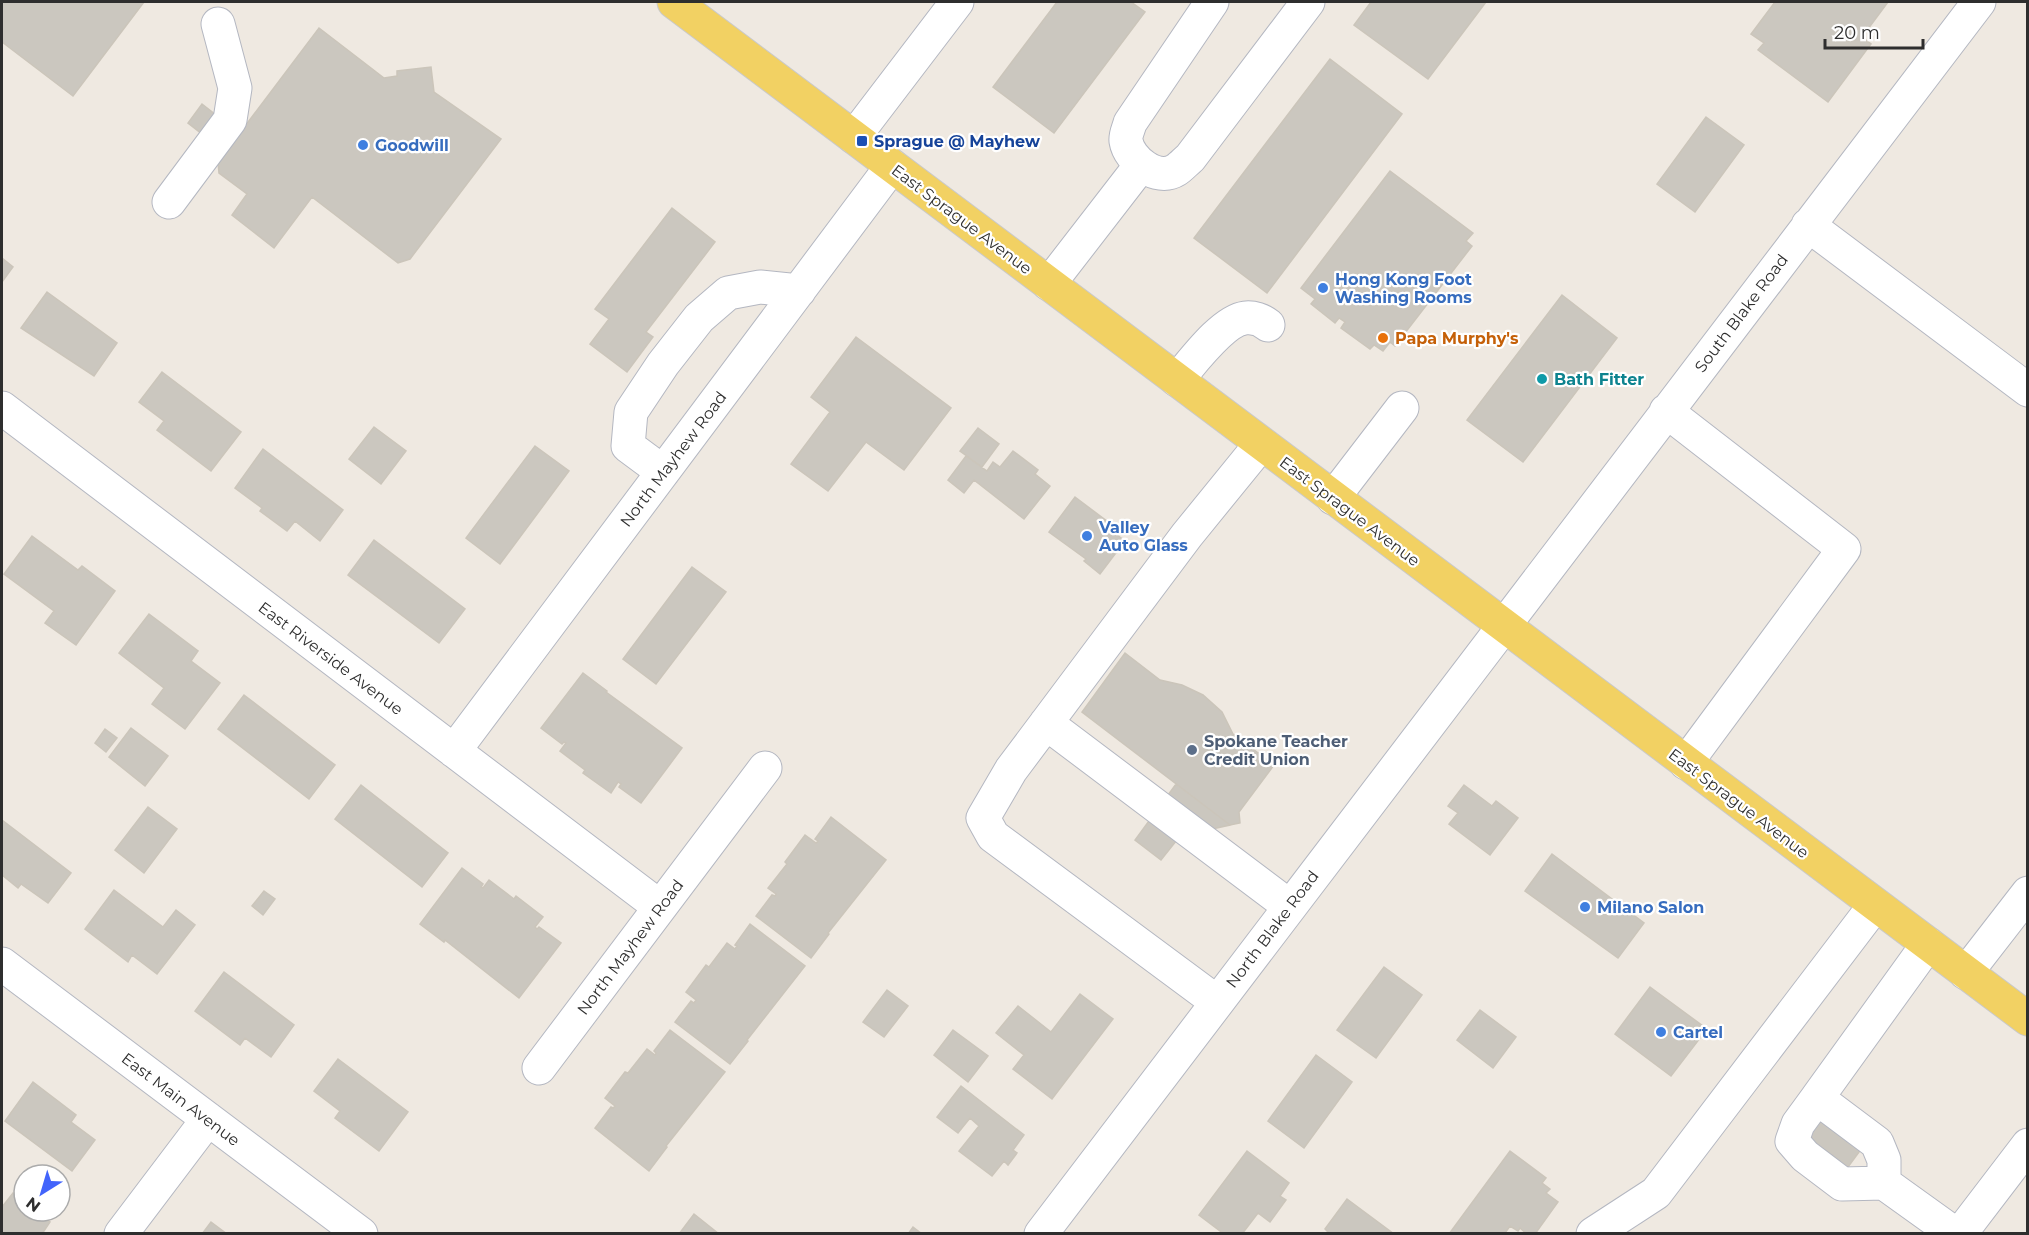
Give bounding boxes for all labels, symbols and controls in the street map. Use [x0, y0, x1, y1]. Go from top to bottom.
scale bar [1825, 12, 1922, 50]
text: 20 m [1834, 22, 1880, 44]
place label: Sprague @ Mayhew [874, 132, 1040, 151]
marker: Sprague @ Mayhew [855, 134, 869, 148]
place label: Goodwill [375, 136, 449, 155]
marker: Goodwill [356, 138, 370, 152]
street label: East Sprague Avenue [888, 161, 1035, 278]
street label: South Blake Road [1691, 251, 1792, 376]
place label: Hong Kong Foot Washing Rooms [1335, 270, 1472, 307]
marker: Hong Kong Foot Washing Rooms [1316, 281, 1330, 295]
place label: Papa Murphy's [1395, 329, 1519, 348]
marker: Papa Murphy's [1376, 331, 1390, 345]
place label: Bath Fitter [1554, 370, 1644, 389]
marker: Bath Fitter [1535, 372, 1549, 386]
street label: North Mayhew Road [616, 388, 731, 531]
street label: East Sprague Avenue [1276, 453, 1423, 570]
place label: Valley Auto Glass [1098, 518, 1188, 555]
marker: Valley Auto Glass [1080, 529, 1094, 543]
street label: East Riverside Avenue [255, 598, 407, 719]
place label: Spokane Teacher Credit Union [1204, 732, 1348, 769]
marker: Spokane Teacher Credit Union [1185, 743, 1199, 757]
street label: East Sprague Avenue [1665, 745, 1812, 862]
street label: North Blake Road [1222, 867, 1323, 992]
street label: North Mayhew Road [573, 876, 688, 1019]
place label: Milano Salon [1597, 898, 1704, 917]
marker: Milano Salon [1578, 900, 1592, 914]
place label: Cartel [1673, 1023, 1723, 1042]
marker: Cartel [1654, 1025, 1668, 1039]
street label: East Main Avenue [118, 1049, 243, 1150]
north arrow [12, 1163, 72, 1223]
text: N [22, 1193, 44, 1216]

